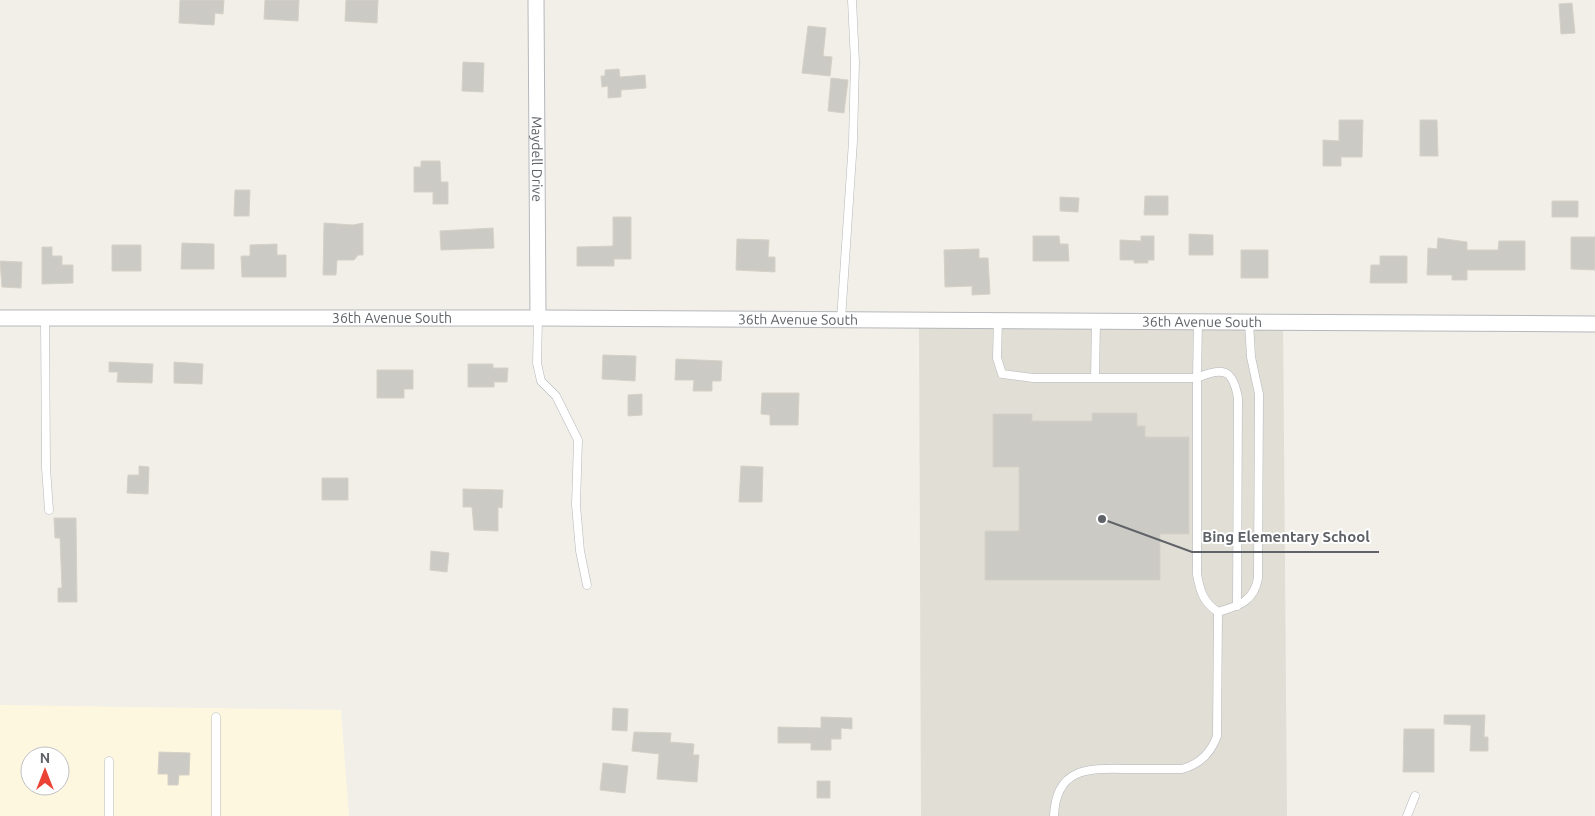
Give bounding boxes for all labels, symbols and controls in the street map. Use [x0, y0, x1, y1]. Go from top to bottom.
street label: Maydell Drive [529, 116, 545, 202]
street label: 36th Avenue South [332, 310, 452, 326]
street label: 36th Avenue South [738, 311, 858, 328]
street label: 36th Avenue South [1142, 313, 1262, 330]
callout: Bing Elementary School [1192, 522, 1379, 552]
text: Bing Elementary School [1202, 528, 1370, 545]
north arrow [20, 746, 70, 796]
text: N [40, 750, 50, 766]

